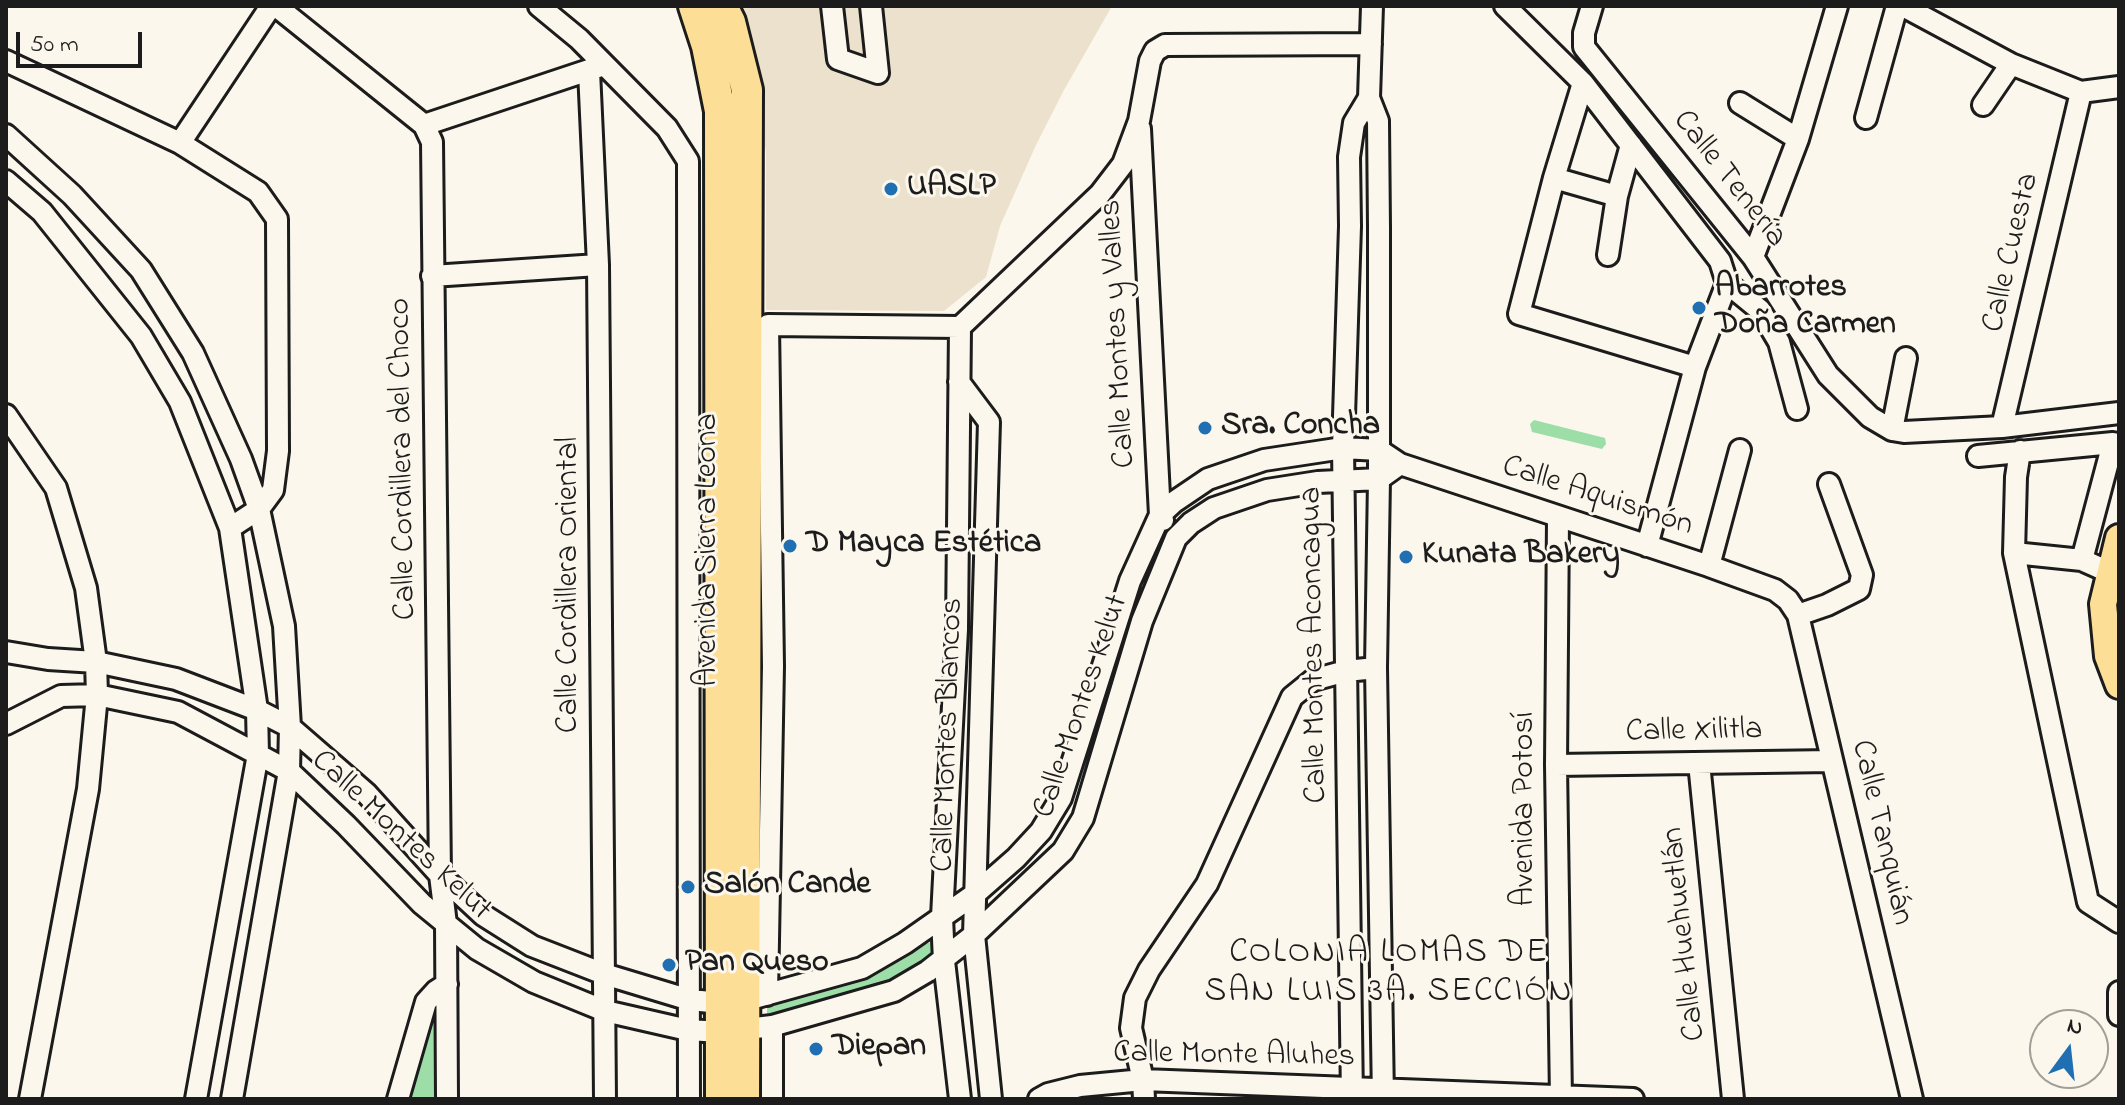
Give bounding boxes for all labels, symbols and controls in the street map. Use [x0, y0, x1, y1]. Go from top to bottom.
scale bar [20, 16, 146, 66]
text: 50 m [30, 28, 79, 63]
street label: Calle Tenería [1662, 104, 1794, 256]
place label: UASLP [907, 170, 996, 208]
street label: Calle Cuesta [1976, 170, 2050, 336]
marker: UASLP [882, 180, 900, 198]
street label: Calle Montes y Valles [1094, 199, 1146, 469]
place label: Abarrotes Doña Carmen [1715, 271, 1896, 346]
street label: Calle Cordillera del Choco [383, 298, 427, 620]
marker: Abarrotes Doña Carmen [1690, 299, 1708, 317]
place label: Sra. Concha [1221, 409, 1380, 447]
street label: Avenida Sierra Leona [691, 413, 729, 687]
marker: Sra. Concha [1196, 419, 1214, 437]
street label: Calle Cordillera Oriental [552, 437, 590, 733]
street label: Calle Aquismón [1497, 449, 1697, 547]
street label: Calle Montes Aconcagua [1294, 486, 1338, 804]
place label: D Mayca Estética [806, 527, 1041, 565]
marker: D Mayca Estética [781, 537, 799, 555]
place label: Kunata Bakery [1422, 538, 1620, 576]
marker: Kunata Bakery [1397, 548, 1415, 566]
street label: Calle Montes Kelut [1027, 590, 1139, 824]
street label: Calle Montes Blancos [926, 597, 974, 873]
street label: Avenida Potosí [1508, 712, 1546, 906]
street label: Calle Xilitla [1625, 713, 1763, 753]
street label: Calle Tanquián [1840, 737, 1920, 929]
street label: Calle Montes Kelut [302, 743, 498, 931]
street label: Calle Huehuetlán [1656, 825, 1716, 1043]
place label: Salón Cande [704, 868, 871, 906]
marker: Salón Cande [679, 878, 697, 896]
district label: COLONIA LOMAS DE SAN LUIS 3A. SECCIÓN [1204, 935, 1574, 1014]
place label: Pan Queso [685, 946, 829, 984]
marker: Pan Queso [660, 956, 678, 974]
north arrow [2029, 1009, 2109, 1089]
text: N [2063, 1010, 2086, 1045]
place label: Diepan [832, 1030, 926, 1068]
street label: Calle Monte Aluhes [1113, 1036, 1355, 1078]
marker: Diepan [807, 1040, 825, 1058]

